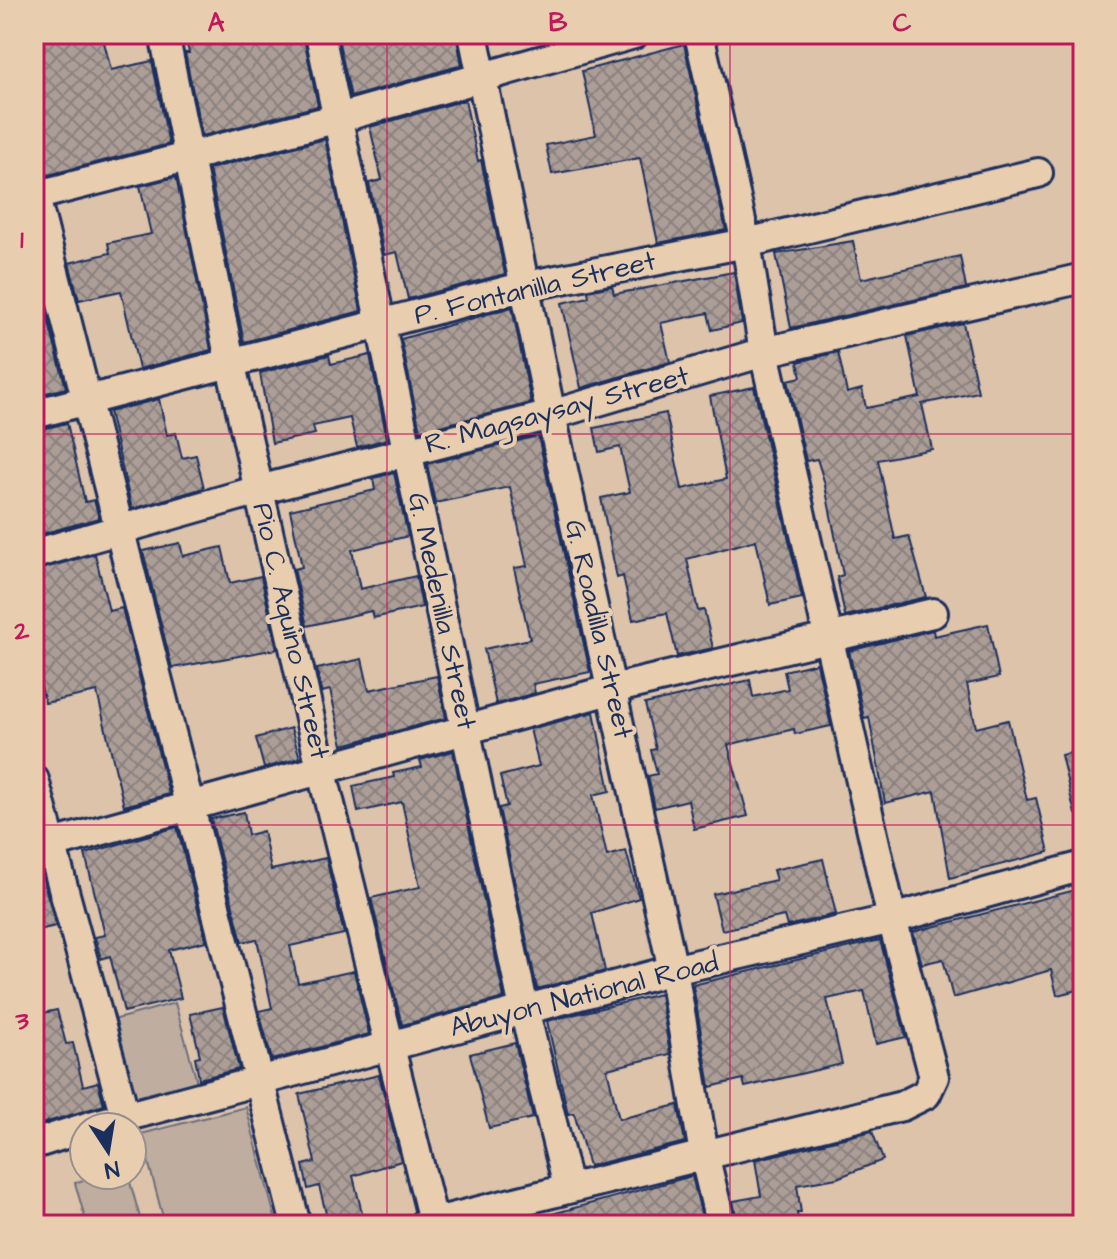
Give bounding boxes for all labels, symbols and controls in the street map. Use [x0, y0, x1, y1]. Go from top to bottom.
text: A [208, 5, 225, 41]
text: B [549, 5, 568, 41]
text: C [893, 5, 912, 41]
text: 1 [20, 222, 24, 258]
street label: P. Fontanilla Street [410, 241, 660, 335]
street label: R. Magsaysay Street [421, 356, 695, 466]
street label: G. Medenilla Street [398, 489, 486, 734]
street label: Pio C. Aquino Street [243, 499, 340, 764]
street label: G. Roadilla Street [555, 516, 643, 743]
text: 2 [14, 613, 30, 649]
street label: Abuyon National Road [446, 943, 723, 1049]
text: 3 [14, 1003, 29, 1039]
north arrow [68, 1111, 148, 1191]
text: N [102, 1153, 122, 1186]

